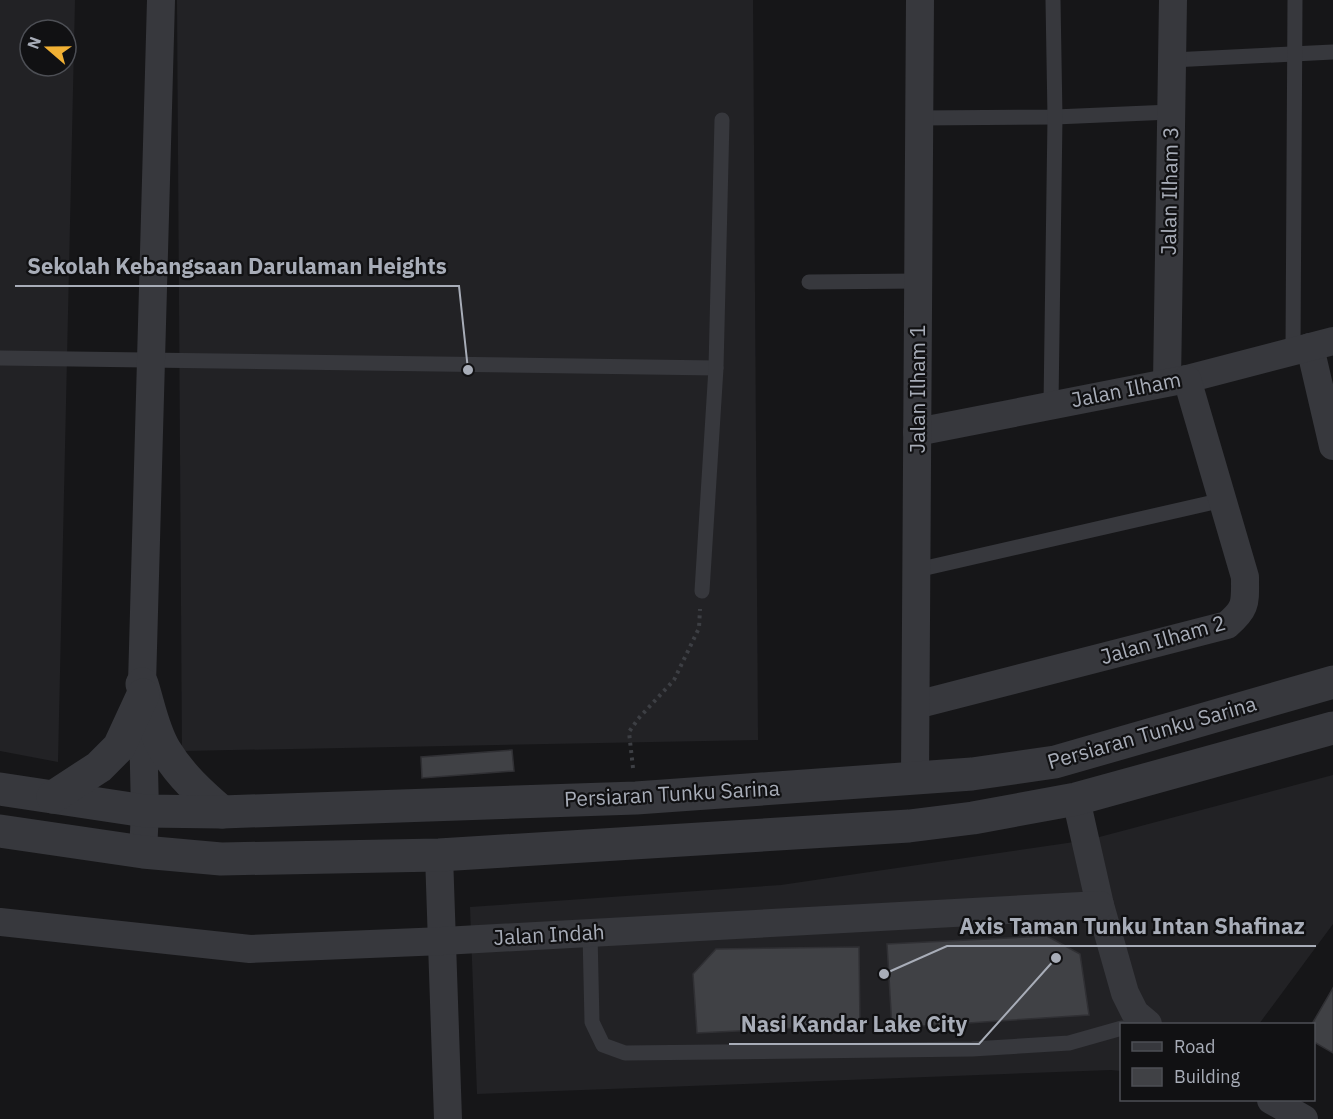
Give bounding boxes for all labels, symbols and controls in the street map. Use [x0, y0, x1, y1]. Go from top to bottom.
north arrow [18, 18, 78, 78]
text: N [23, 34, 45, 52]
street label: Jalan Ilham 3 [1154, 126, 1184, 256]
callout: Sekolah Kebangsaan Darulaman Heights [15, 246, 459, 286]
text: Sekolah Kebangsaan Darulaman Heights [27, 251, 447, 280]
street label: Jalan Ilham 1 [903, 325, 931, 453]
street label: Jalan Ilham [1068, 365, 1183, 413]
street label: Jalan Ilham 2 [1097, 608, 1229, 670]
street label: Persiaran Tunku Sarina [1044, 689, 1259, 775]
street label: Persiaran Tunku Sarina [563, 773, 781, 813]
callout: Axis Taman Tunku Intan Shafinaz [947, 906, 1316, 946]
text: Axis Taman Tunku Intan Shafinaz [959, 911, 1305, 940]
street label: Jalan Indah [493, 917, 605, 951]
callout: Nasi Kandar Lake City [729, 1004, 979, 1044]
text: Nasi Kandar Lake City [741, 1009, 967, 1038]
legend [1120, 1023, 1315, 1101]
text: Road [1174, 1035, 1215, 1058]
text: Building [1174, 1065, 1241, 1088]

